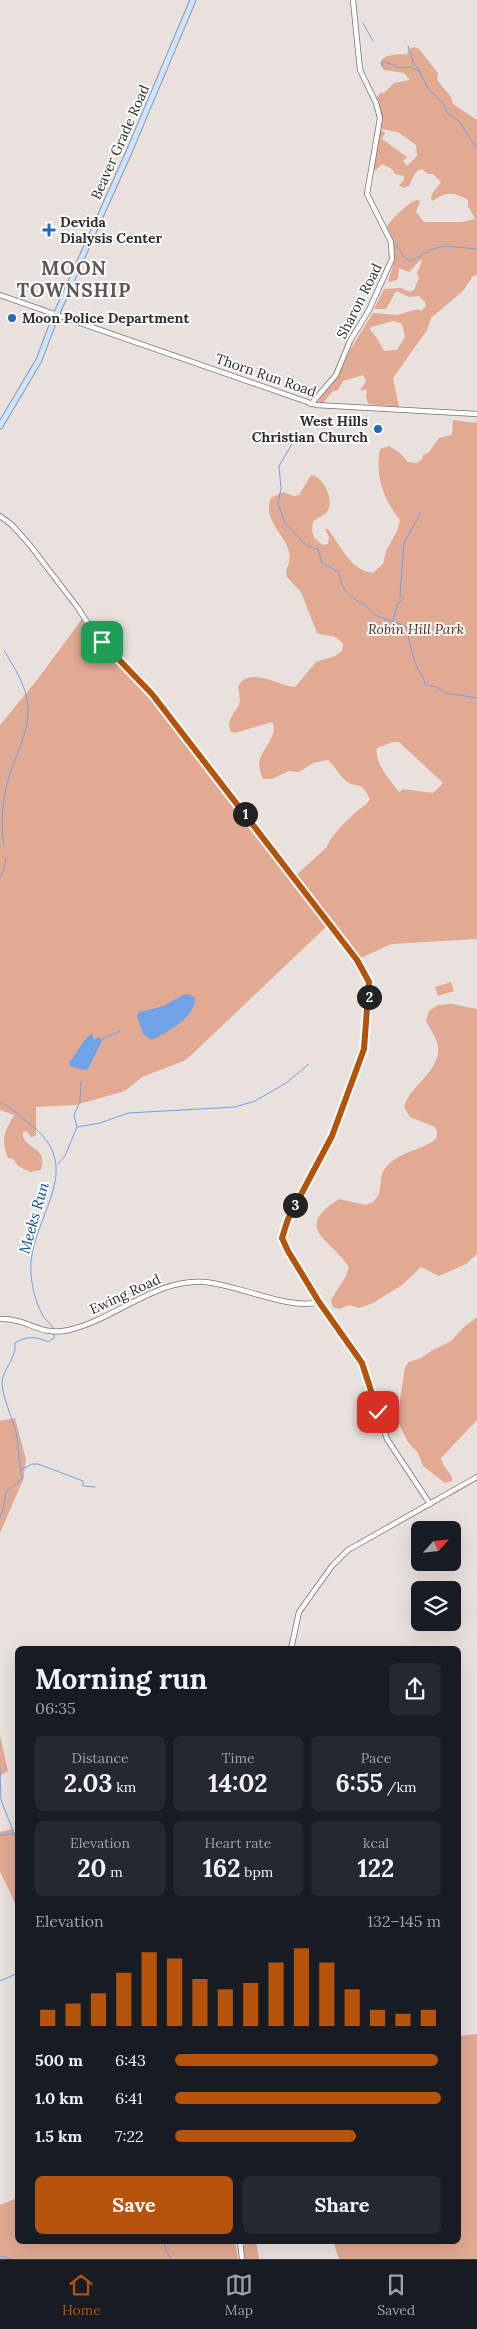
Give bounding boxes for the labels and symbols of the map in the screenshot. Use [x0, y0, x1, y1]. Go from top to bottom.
street label: Beaver Grade Road [87, 82, 153, 202]
place label: Devida Dialysis Center [60, 213, 163, 247]
marker: Devida Dialysis Center [42, 223, 56, 237]
district label: MOON TOWNSHIP [17, 256, 131, 302]
street label: Sharon Road [332, 260, 386, 342]
place label: Moon Police Department [22, 309, 189, 327]
marker: Moon Police Department [6, 312, 18, 324]
street label: Thorn Run Road [213, 349, 319, 401]
place label: West Hills Christian Church [252, 412, 368, 446]
marker: West Hills Christian Church [372, 423, 384, 435]
park label: Robin Hill Park [368, 620, 464, 638]
pin [81, 621, 123, 663]
pin: 1 [232, 802, 258, 826]
pin: 2 [356, 984, 382, 1010]
water label: Meeks Run [14, 1179, 53, 1256]
pin: 3 [282, 1192, 308, 1218]
street label: Ewing Road [87, 1270, 163, 1318]
pin [357, 1391, 399, 1433]
north arrow [411, 1521, 461, 1571]

